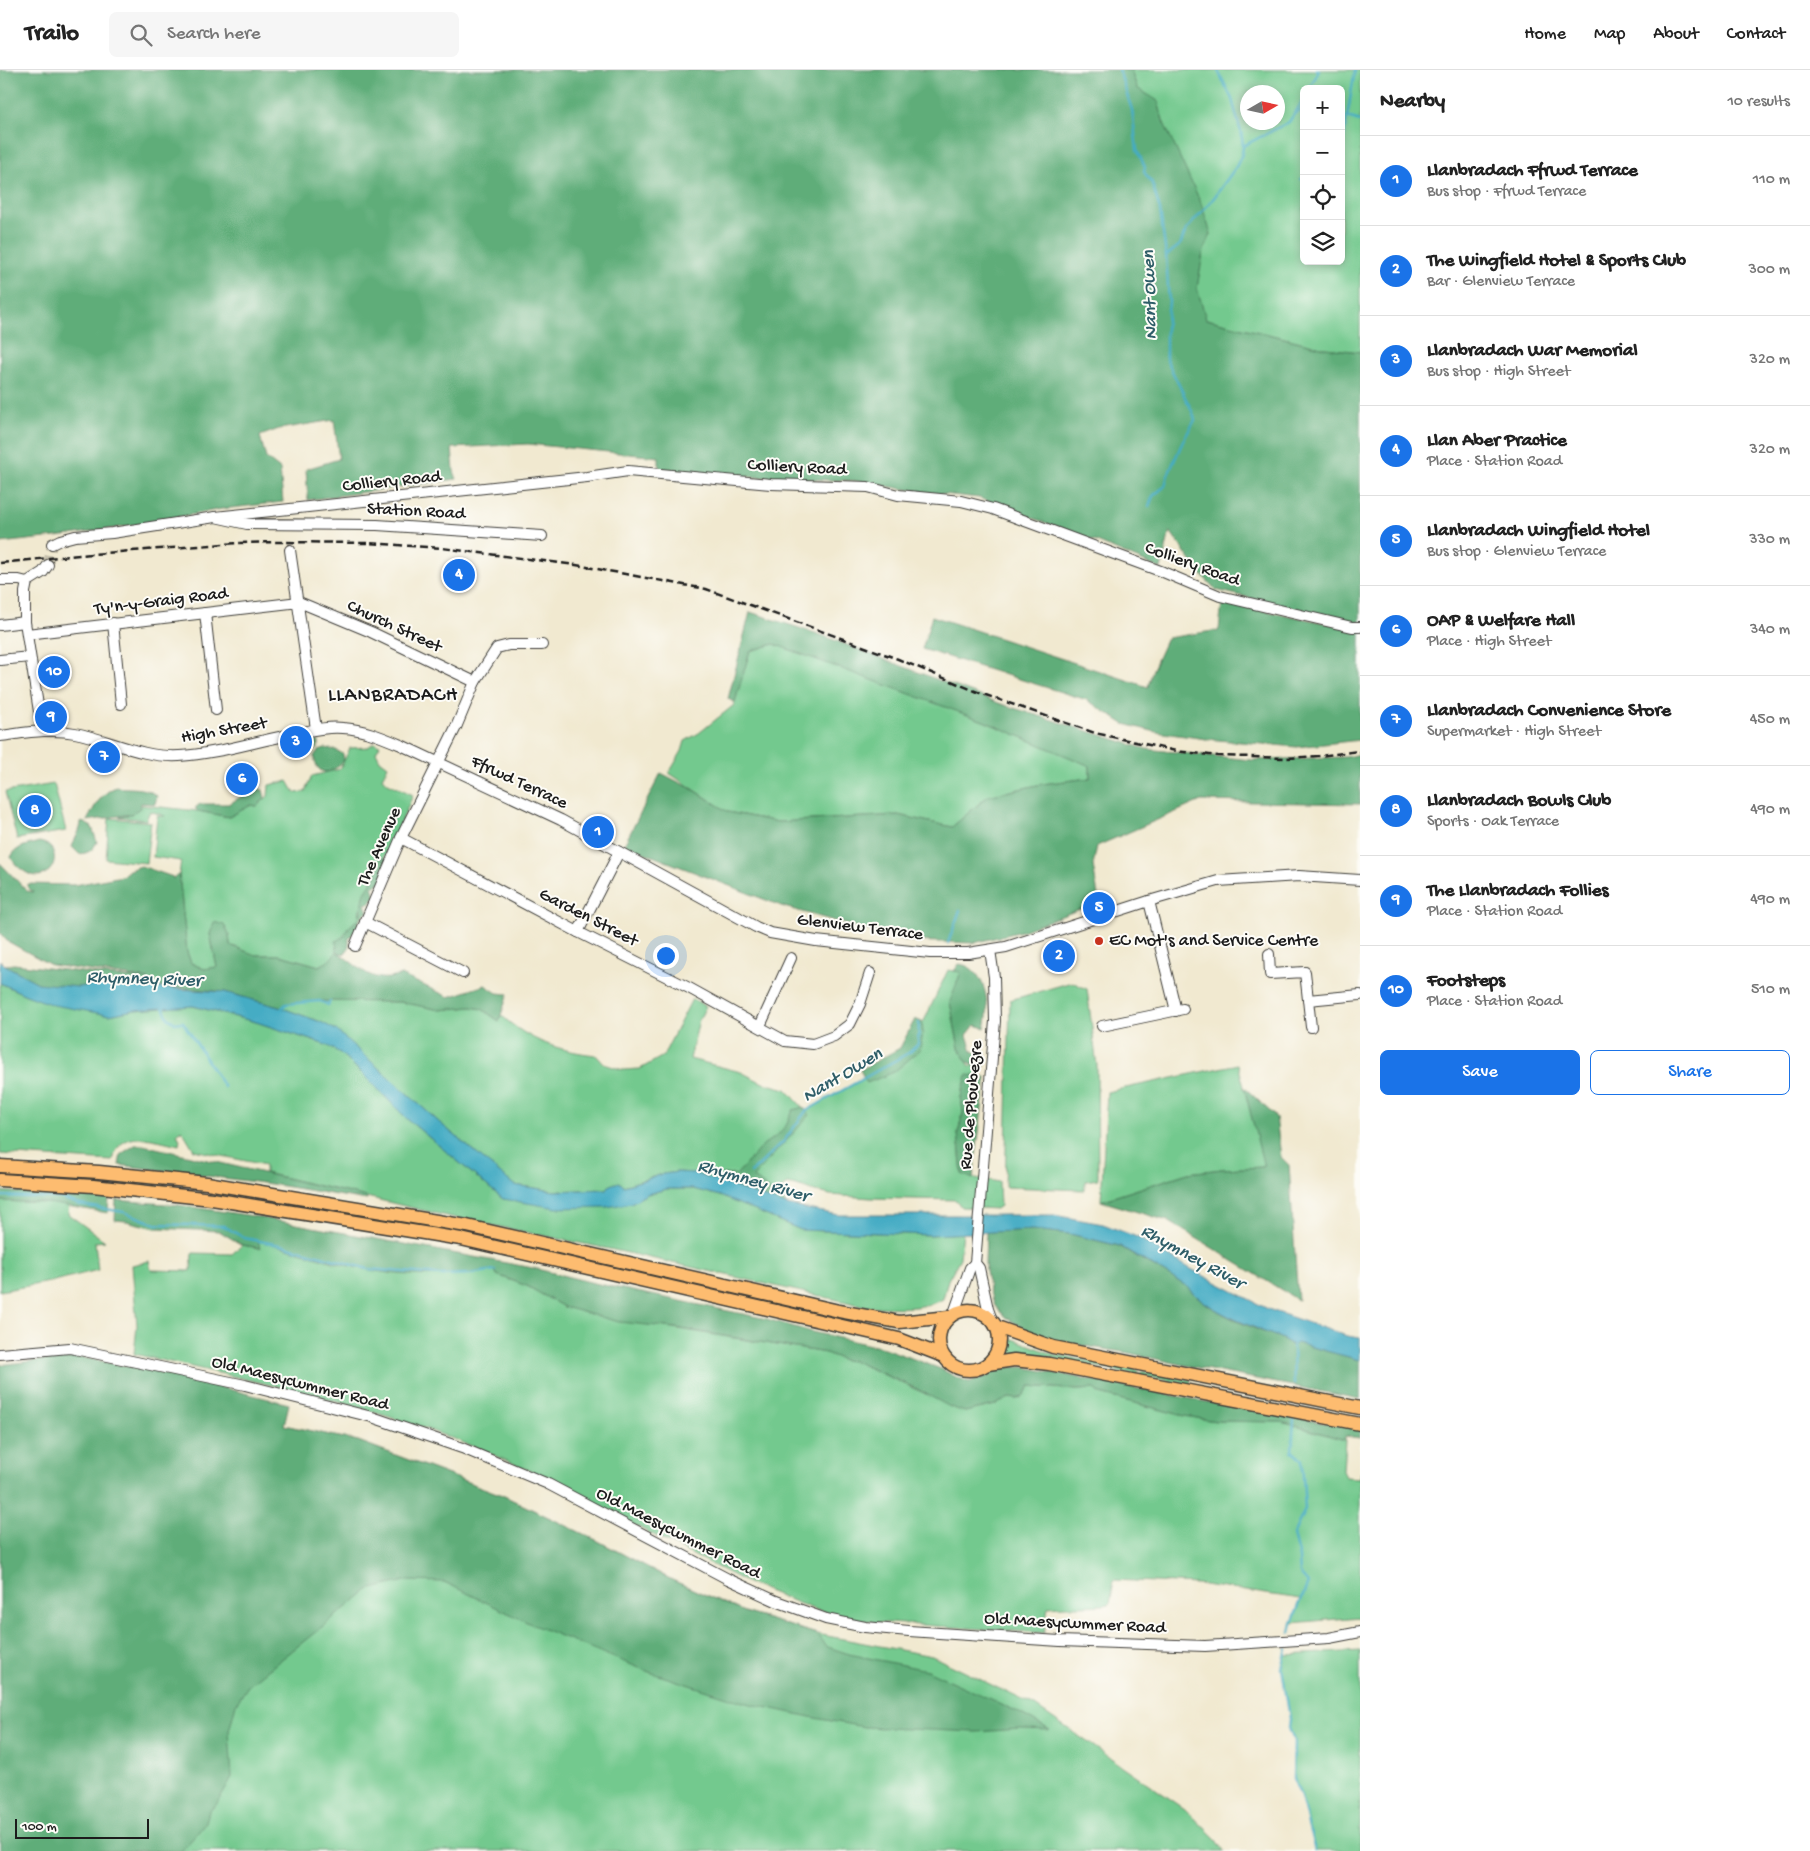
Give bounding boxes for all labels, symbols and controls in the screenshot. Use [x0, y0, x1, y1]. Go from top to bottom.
search box [109, 12, 459, 57]
text: Trailo [25, 20, 79, 49]
icon: search [127, 21, 155, 49]
text: Search here [167, 23, 261, 46]
text: Home [1524, 24, 1566, 45]
text: Map [1594, 24, 1625, 45]
text: About [1653, 24, 1699, 45]
text: Contact [1727, 24, 1785, 45]
north arrow [1240, 85, 1285, 130]
map controls [1300, 85, 1345, 265]
button: + [1300, 85, 1345, 130]
text: Nearby [1380, 90, 1445, 115]
text: 10 results [1727, 93, 1790, 112]
button: − [1300, 130, 1345, 175]
text: Llanbradach Ffrwd Terrace [1427, 160, 1638, 183]
text: 1 [1393, 171, 1399, 190]
text: 110 m [1753, 171, 1790, 190]
button: locate [1300, 175, 1345, 220]
text: Bus stop · Ffrwd Terrace [1427, 183, 1586, 202]
button: layers [1300, 220, 1345, 265]
water label: Nant Owen [1138, 249, 1164, 340]
text: The Wingfield Hotel & Sports Club [1427, 250, 1686, 273]
text: 2 [1392, 261, 1400, 280]
text: 300 m [1748, 261, 1790, 280]
text: Bar · Glenview Terrace [1427, 273, 1575, 292]
text: Llanbradach War Memorial [1427, 340, 1638, 363]
text: 3 [1392, 351, 1400, 370]
text: 320 m [1750, 351, 1790, 370]
text: Bus stop · High Street [1427, 363, 1570, 382]
text: Llan Aber Practice [1427, 430, 1567, 453]
text: 4 [1392, 441, 1400, 460]
text: 320 m [1750, 441, 1790, 460]
text: Place · Station Road [1427, 453, 1562, 472]
street label: Colliery Road [747, 455, 848, 481]
street label: Colliery Road [342, 466, 444, 498]
street label: Station Road [366, 499, 467, 525]
text: Llanbradach Wingfield Hotel [1427, 520, 1650, 543]
text: 5 [1392, 531, 1400, 550]
text: 330 m [1749, 531, 1790, 550]
street label: Colliery Road [1142, 538, 1243, 592]
text: Bus stop · Glenview Terrace [1427, 543, 1606, 562]
pin: 4 [443, 556, 475, 594]
street label: Ty'n-y-Graig Road [92, 583, 230, 621]
street label: Church Street [343, 596, 446, 659]
text: OAP & Welfare Hall [1427, 610, 1575, 633]
text: 6 [1392, 621, 1400, 640]
text: 340 m [1750, 621, 1790, 640]
text: Place · High Street [1427, 633, 1551, 652]
pin: 10 [38, 653, 70, 691]
district label: LLANBRADACH [328, 685, 458, 708]
pin: 9 [35, 698, 67, 736]
text: Llanbradach Convenience Store [1427, 700, 1671, 723]
text: 7 [1392, 711, 1400, 730]
text: 450 m [1750, 711, 1790, 730]
street label: High Street [180, 713, 270, 749]
pin: 3 [280, 723, 312, 761]
text: Supermarket · High Street [1427, 723, 1601, 742]
pin: 7 [88, 738, 120, 776]
street label: Ffrwd Terrace [466, 751, 571, 815]
pin: 6 [226, 760, 258, 798]
text: Llanbradach Bowls Club [1427, 790, 1611, 813]
pin: 8 [19, 792, 51, 830]
text: 8 [1392, 801, 1400, 820]
text: 490 m [1750, 801, 1790, 820]
street label: The Avenue [353, 804, 407, 891]
pin: 1 [582, 813, 614, 851]
text: Sports · Oak Terrace [1427, 813, 1559, 832]
text: The Llanbradach Follies [1427, 880, 1609, 903]
street label: Garden Street [535, 884, 643, 953]
pin: 5 [1083, 889, 1115, 927]
text: 9 [1392, 891, 1400, 910]
text: 490 m [1750, 891, 1790, 910]
text: Place · Station Road [1427, 903, 1562, 922]
street label: Glenview Terrace [796, 910, 925, 946]
place label: EC Mot's and Service Centre [1109, 931, 1319, 952]
marker: EC Mot's and Service Centre [1093, 935, 1105, 947]
pin: 2 [1043, 937, 1075, 975]
your location [653, 943, 679, 969]
water label: Rhymney River [86, 967, 206, 994]
text: Footsteps [1427, 970, 1505, 993]
text: 10 [1388, 981, 1404, 1000]
text: 510 m [1751, 981, 1790, 1000]
text: Place · Station Road [1427, 993, 1562, 1012]
street label: Rue de Ploubezre [956, 1039, 988, 1170]
water label: Nant Owen [799, 1043, 888, 1109]
button: Save [1380, 1050, 1580, 1095]
button: Share [1590, 1050, 1790, 1095]
water label: Rhymney River [695, 1155, 815, 1210]
water label: Rhymney River [1136, 1220, 1251, 1298]
street label: Old Maesycwmmer Road [209, 1352, 392, 1417]
street label: Old Maesycwmmer Road [592, 1483, 765, 1585]
street label: Old Maesycwmmer Road [984, 1609, 1168, 1639]
scale bar [15, 1816, 149, 1839]
text: 100 m [22, 1819, 57, 1836]

